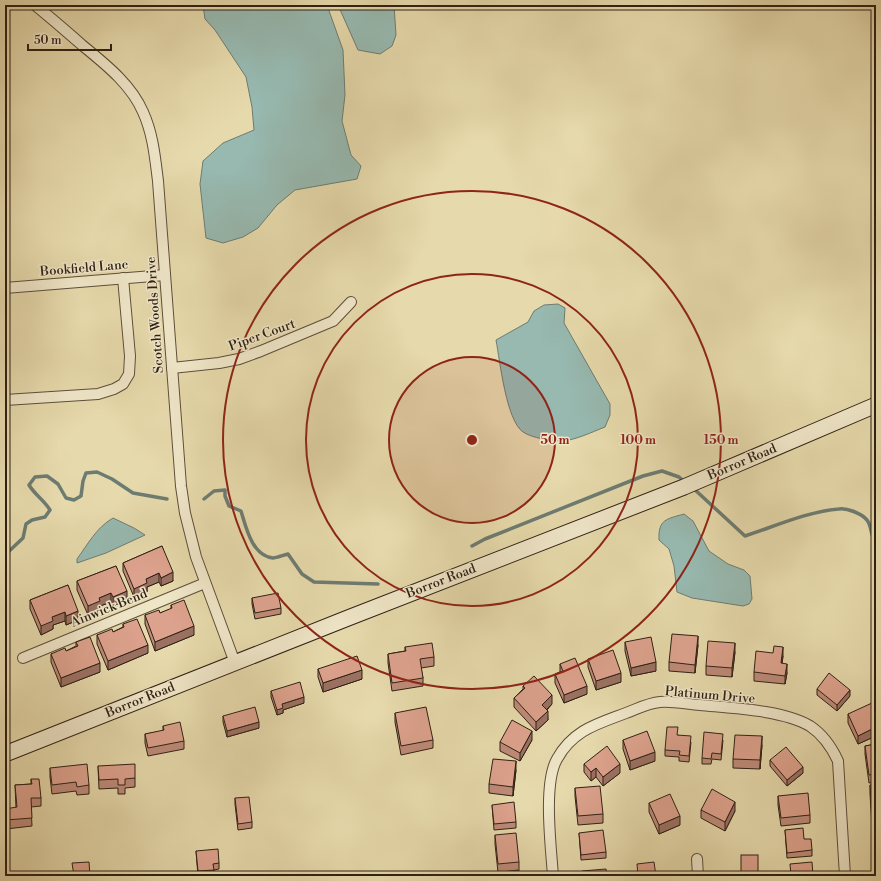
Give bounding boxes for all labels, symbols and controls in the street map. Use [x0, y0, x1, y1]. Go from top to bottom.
scale bar [28, 26, 111, 52]
text: 50 m [34, 33, 62, 48]
street label: Bookfield Lane [38, 256, 129, 280]
street label: Scotch Woods Drive [143, 256, 167, 374]
street label: Piper Court [226, 315, 298, 354]
centre of rings [465, 433, 479, 447]
text: 50 m [540, 433, 570, 448]
text: 100 m [620, 433, 656, 448]
text: 150 m [704, 433, 738, 448]
street label: Borror Road [704, 440, 780, 484]
street label: Borror Road [403, 560, 479, 602]
street label: Ainwick Bend [68, 585, 150, 631]
street label: Borror Road [102, 679, 178, 722]
street label: Platinum Drive [664, 683, 756, 707]

